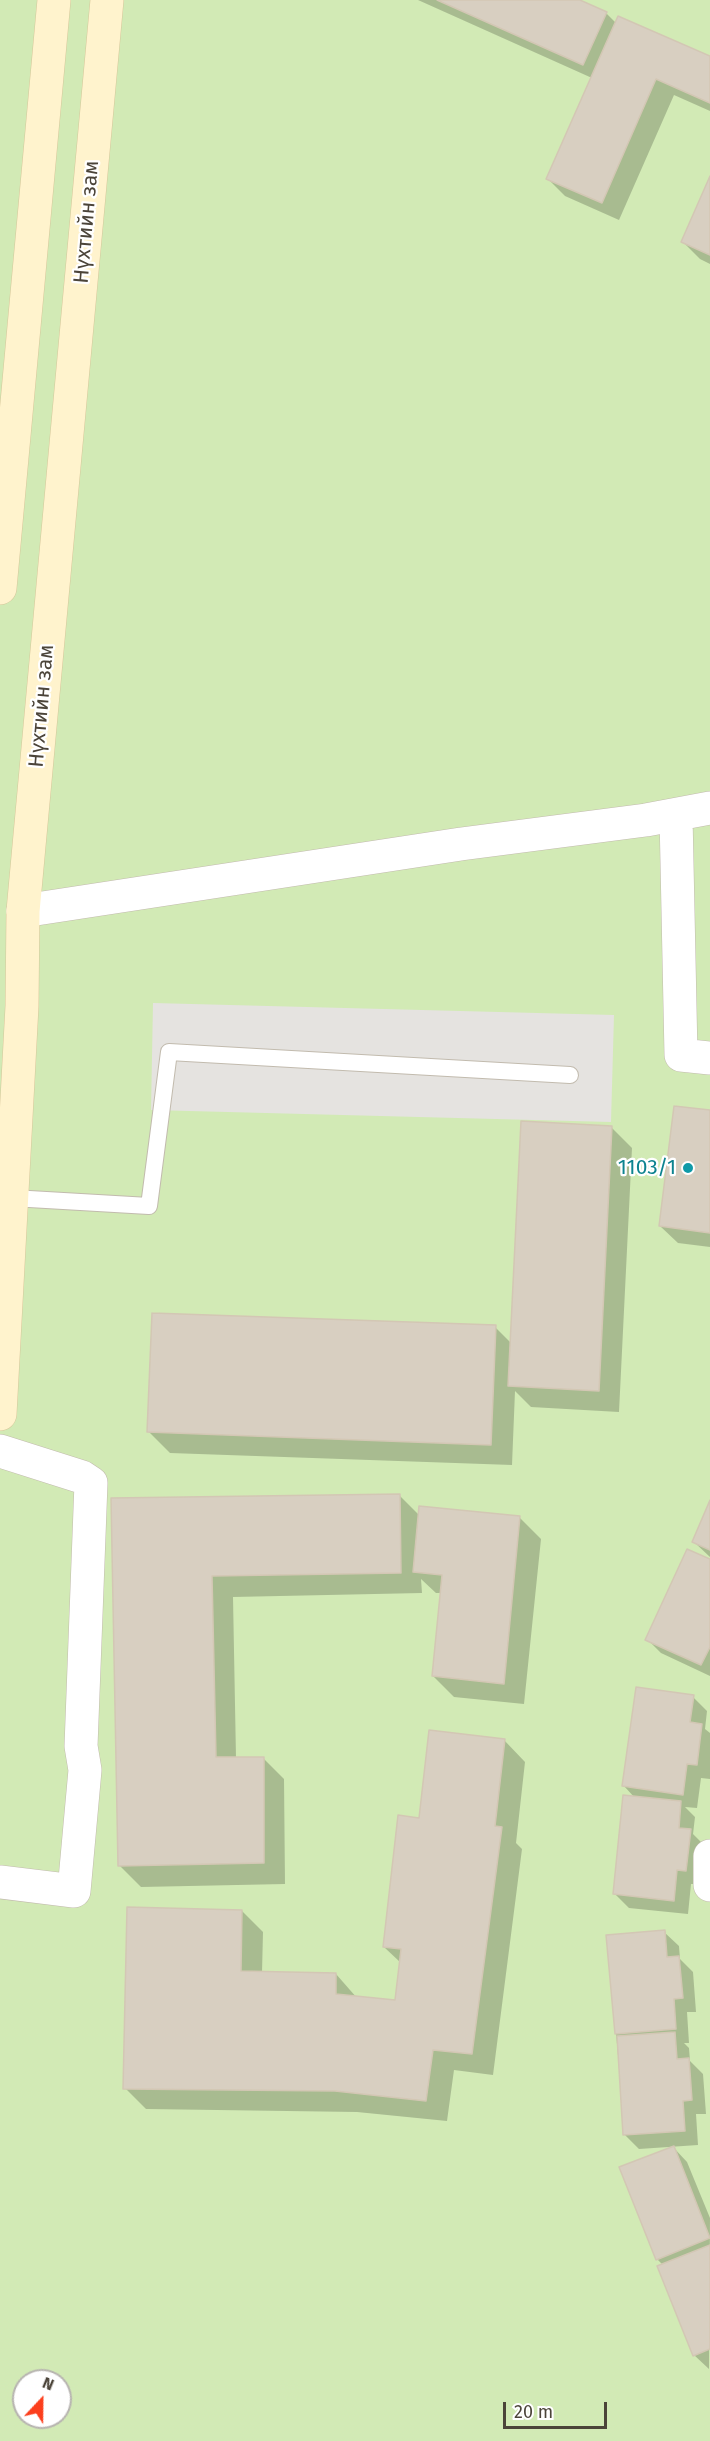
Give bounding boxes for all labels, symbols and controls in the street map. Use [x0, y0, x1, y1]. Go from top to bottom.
street label: Нүхтийн зам [69, 159, 105, 285]
street label: Нүхтийн зам [24, 643, 60, 769]
place label: 1103/1 [618, 1155, 676, 1181]
marker: 1103/1 [681, 1161, 695, 1175]
north arrow [12, 2369, 72, 2429]
text: N [40, 2373, 57, 2394]
scale bar [506, 2390, 610, 2428]
text: 20 m [514, 2401, 553, 2423]

